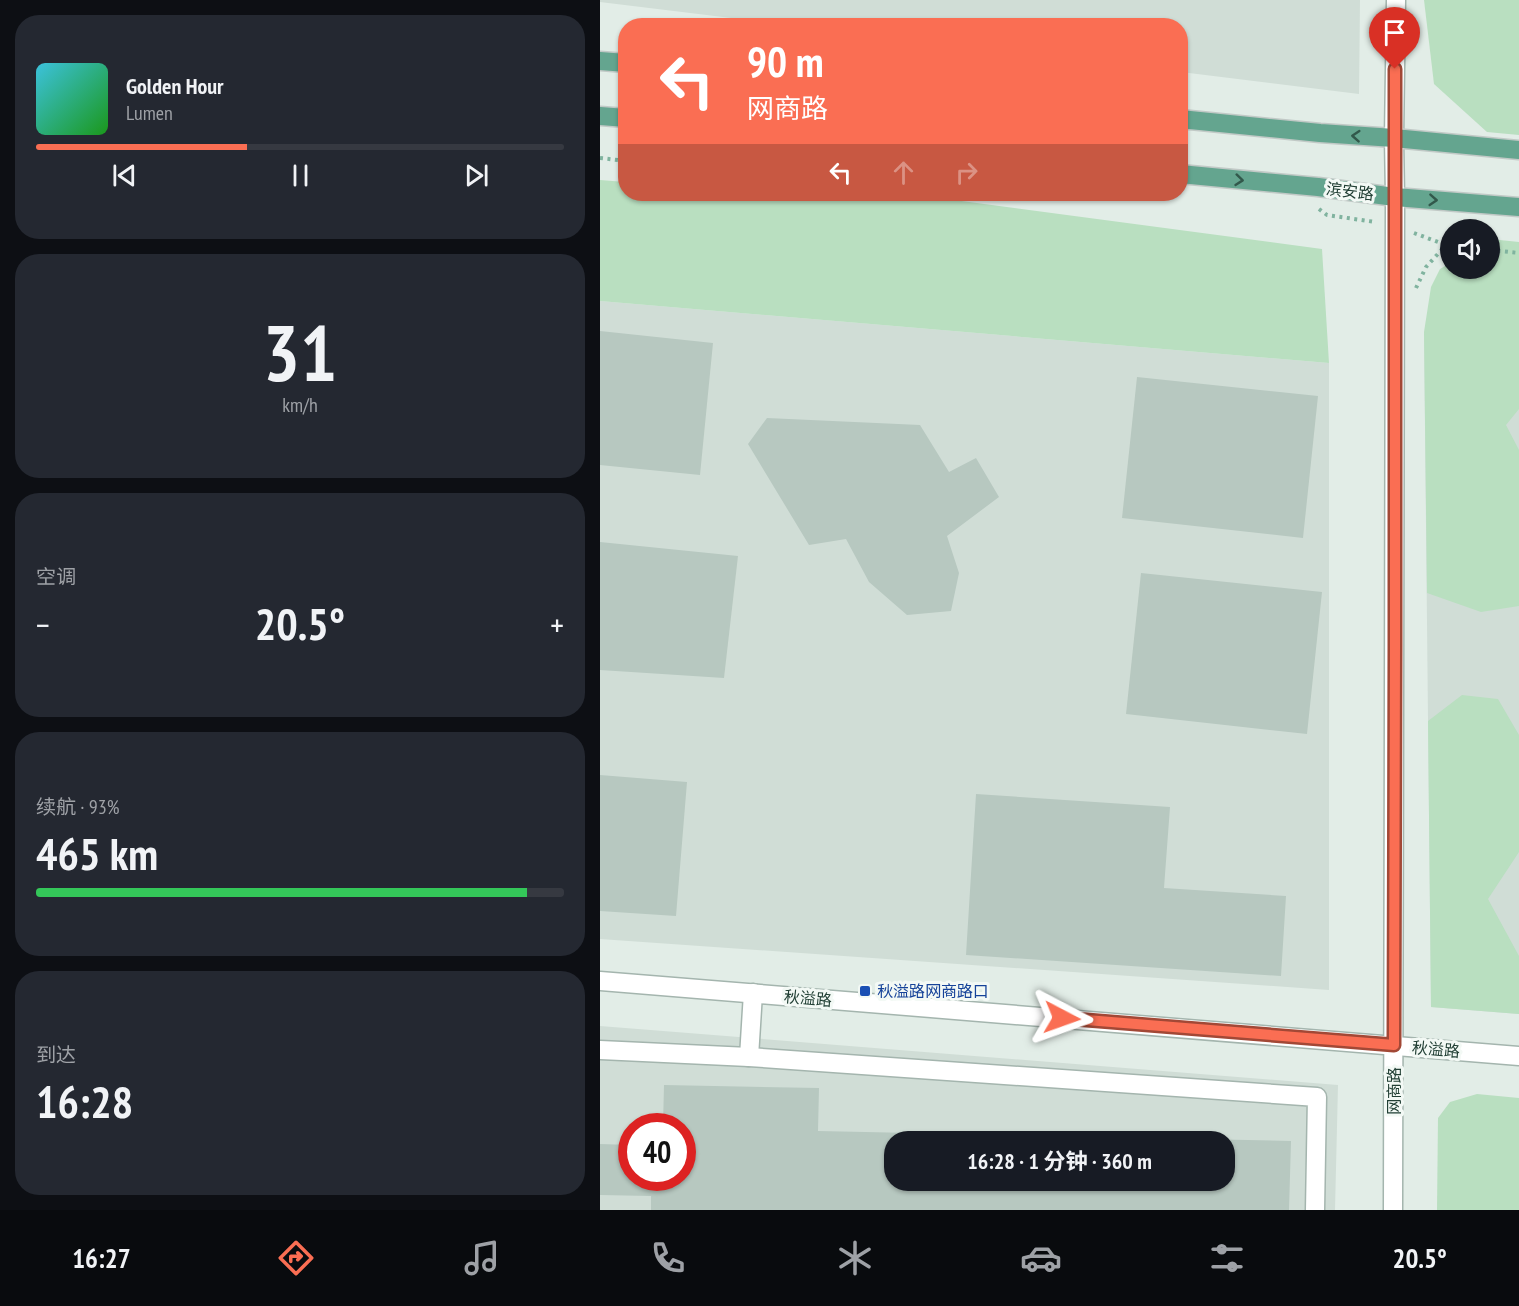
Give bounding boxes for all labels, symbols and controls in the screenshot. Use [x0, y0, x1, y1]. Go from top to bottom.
pin [1369, 7, 1420, 69]
icon: arrive [1378, 16, 1411, 49]
text: 90 m [747, 34, 824, 89]
icon: left [648, 42, 726, 120]
text: Golden Hour [126, 72, 224, 100]
text: 网商路 [747, 91, 828, 125]
text: Lumen [126, 100, 173, 126]
one-way arrow [1352, 129, 1361, 142]
icon: left [824, 156, 857, 189]
icon: ahead [887, 156, 920, 189]
icon: right [950, 156, 983, 189]
icon: previous [108, 159, 141, 192]
icon: pause [284, 159, 317, 192]
icon: next [460, 159, 493, 192]
one-way arrow [1234, 173, 1243, 186]
street label: 滨安路 [1325, 178, 1375, 204]
one-way arrow [1428, 193, 1437, 206]
map controls [1440, 219, 1500, 279]
button: sound [1440, 219, 1500, 279]
text: 31 [263, 302, 337, 403]
text: km/h [282, 392, 318, 418]
text: 空调 [36, 564, 76, 590]
text: 20.5° [255, 594, 345, 652]
text: − [36, 603, 50, 646]
text: + [550, 603, 564, 646]
text: 续航 · 93% [36, 794, 119, 820]
text: 465 km [36, 824, 158, 882]
place label: 秋溢路网商路口 [877, 981, 989, 1001]
marker: 秋溢路网商路口 [858, 984, 872, 998]
street label: 秋溢路 [783, 986, 833, 1010]
position arrow [1030, 986, 1094, 1050]
street label: 秋溢路 [1411, 1037, 1461, 1061]
text: 到达 [36, 1042, 76, 1068]
street label: 网商路 [1384, 1067, 1404, 1115]
text: 16:28 [36, 1072, 133, 1130]
speed limit sign: 40 [618, 1113, 696, 1191]
text: 16:28 · 1 分钟 · 360 m [967, 1147, 1152, 1175]
icon: directions [275, 1237, 317, 1279]
icon: music [461, 1237, 503, 1279]
icon: phone [647, 1237, 689, 1279]
icon: climate [834, 1237, 876, 1279]
icon: car [1020, 1237, 1062, 1279]
icon: filters [1206, 1237, 1248, 1279]
text: 16:27 [72, 1241, 131, 1275]
text: 20.5° [1393, 1241, 1447, 1275]

